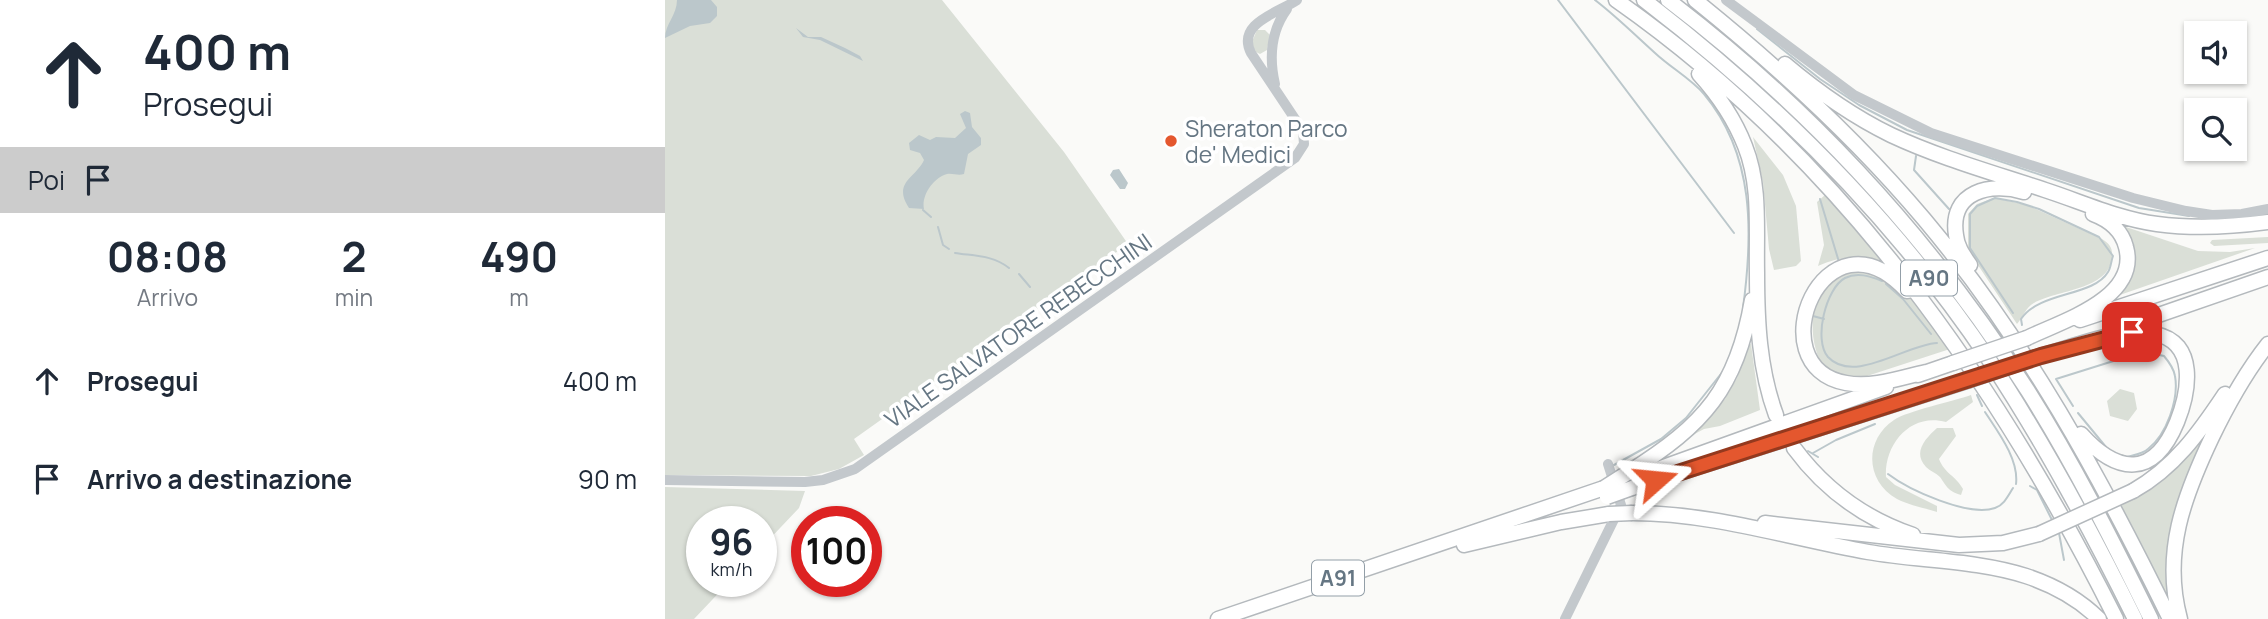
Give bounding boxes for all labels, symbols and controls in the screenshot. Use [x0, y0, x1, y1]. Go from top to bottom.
text: 400 m [143, 18, 291, 85]
map controls [2184, 21, 2247, 161]
button: sound [2184, 21, 2247, 84]
icon: ahead [28, 28, 119, 119]
text: Prosegui [143, 82, 273, 126]
button: search [2184, 98, 2247, 161]
place label: Sheraton Parco de' Medici [1185, 112, 1348, 170]
marker: Sheraton Parco de' Medici [1163, 133, 1179, 149]
icon: arrive [79, 161, 117, 199]
text: Poi [28, 162, 65, 198]
street label: VIALE SALVATORE REBECCHINI [878, 225, 1158, 435]
text: 08:08 [107, 227, 228, 285]
text: 2 [341, 227, 366, 285]
text: 490 [480, 227, 558, 285]
road number: A90 [1901, 260, 1957, 296]
text: Arrivo [137, 281, 198, 313]
text: min [335, 281, 373, 313]
text: m [509, 281, 529, 313]
pin [2102, 302, 2162, 362]
icon: arrive [2113, 313, 2151, 351]
icon: ahead [28, 362, 66, 400]
text: Prosegui [87, 363, 199, 399]
text: 400 m [563, 363, 637, 399]
position arrow [1619, 443, 1693, 517]
icon: arrive [28, 460, 66, 498]
text: Arrivo a destinazione [87, 461, 352, 497]
text: 90 m [578, 461, 637, 497]
speed limit sign: 100 [791, 506, 882, 597]
text: 96 [710, 518, 753, 566]
text: km/h [711, 557, 752, 581]
road number: A91 [1312, 560, 1364, 596]

